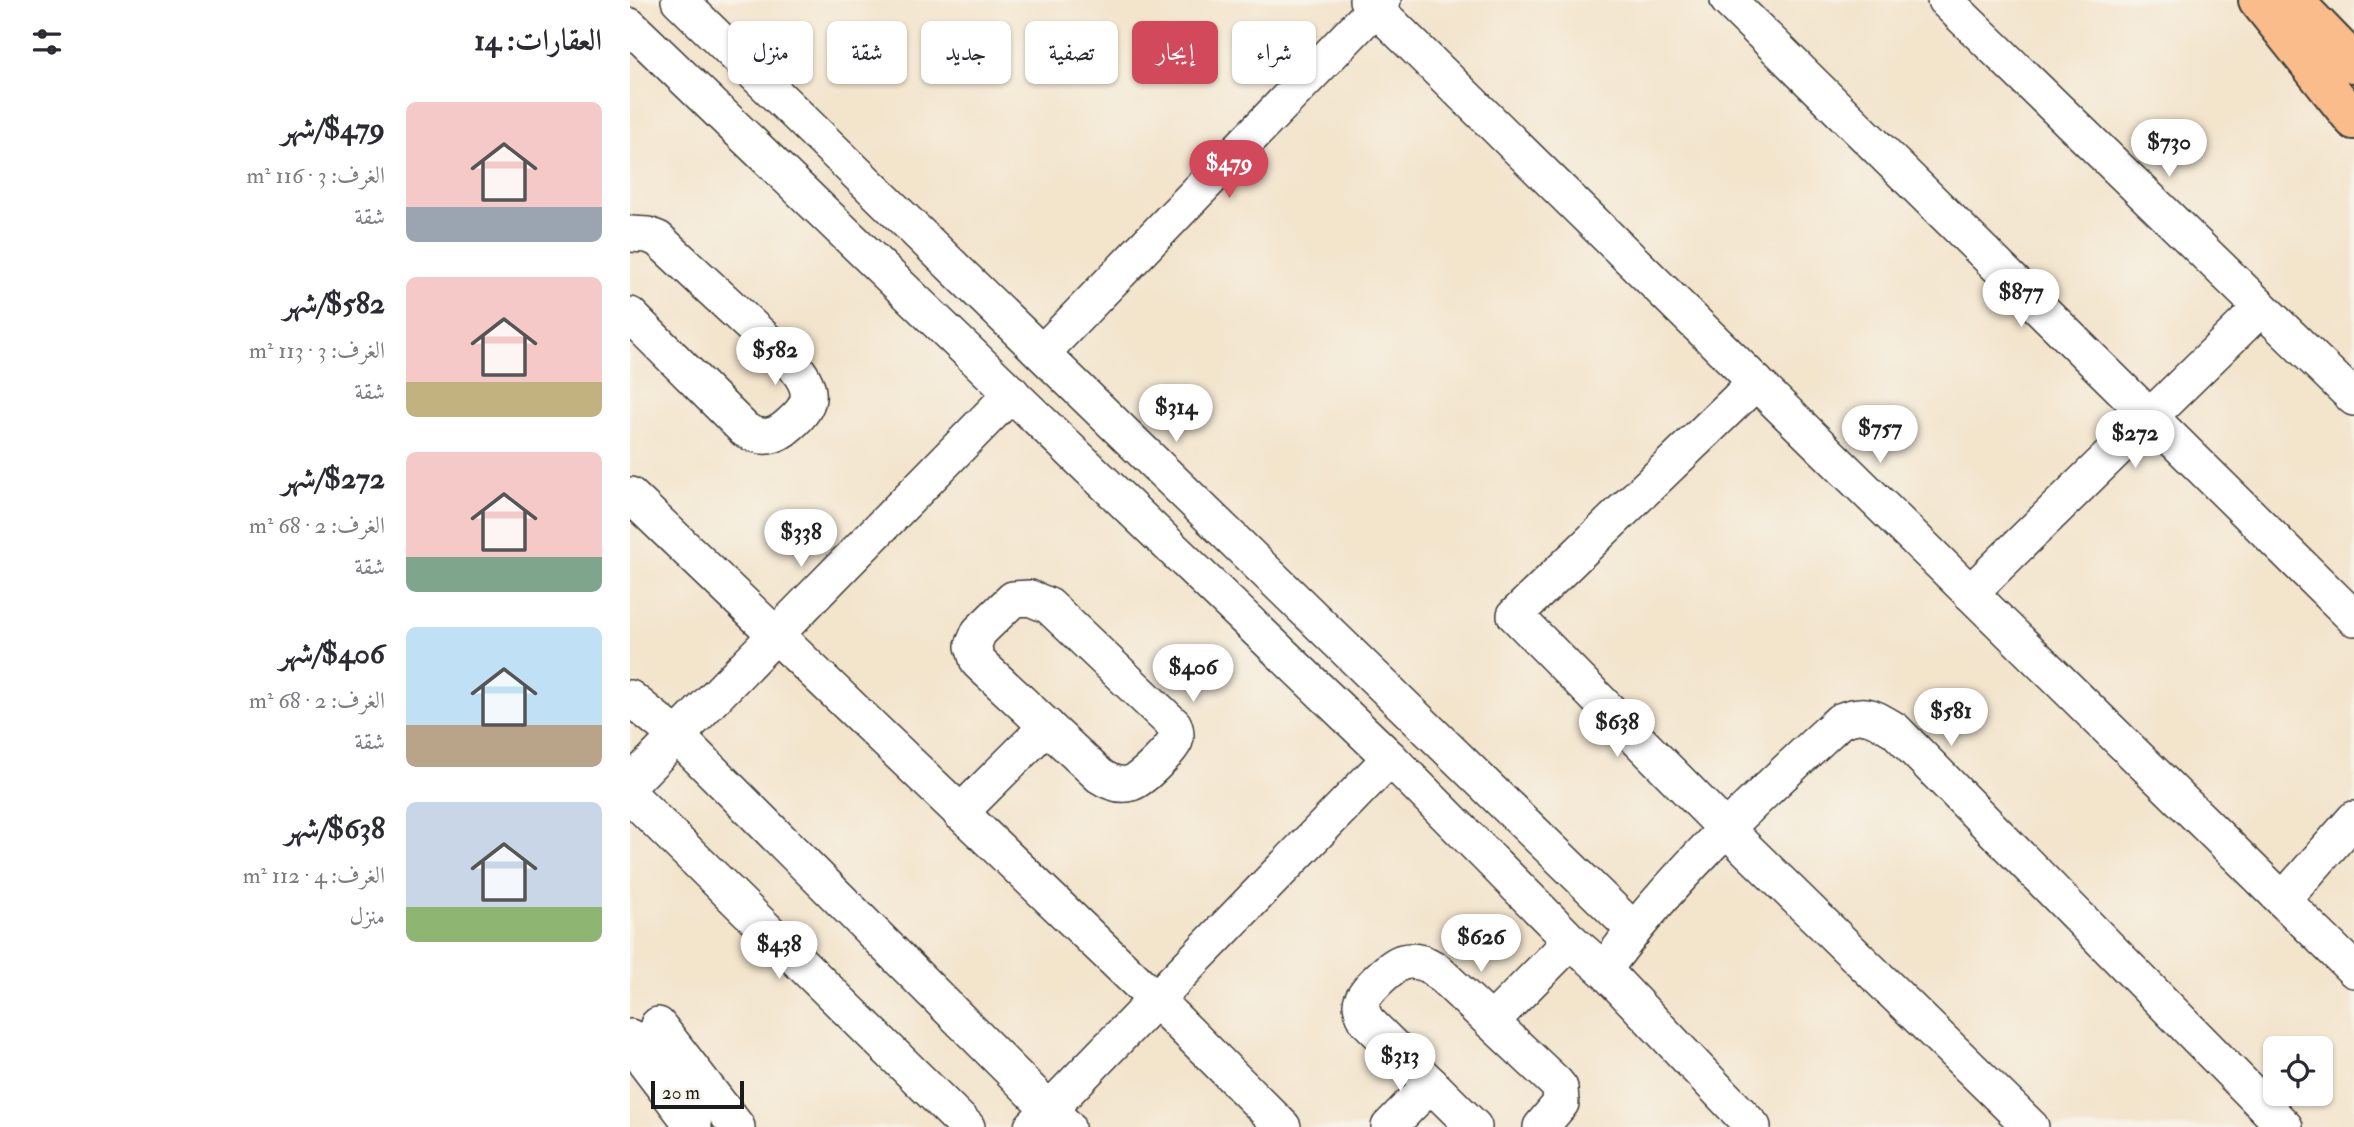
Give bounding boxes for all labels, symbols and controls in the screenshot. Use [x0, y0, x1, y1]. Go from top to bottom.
chip: منزل [728, 21, 813, 84]
chip: شقة [827, 21, 907, 84]
chip: جديد [921, 21, 1011, 84]
chip: تصفية [1025, 21, 1118, 84]
chip: إيجار [1132, 21, 1218, 84]
chip: شراء [1232, 21, 1316, 84]
text: العقارات: 14 [474, 22, 602, 59]
icon: filters [28, 23, 66, 61]
text: $479/شهر [281, 110, 385, 147]
pin: $730 [2128, 120, 2210, 179]
text: $730 [2147, 127, 2191, 156]
icon: home [462, 130, 546, 214]
pin: $479 [1188, 140, 1270, 200]
text: $479 [1205, 148, 1253, 177]
text: الغرف: 3 · 116 m² [246, 161, 385, 190]
text: شقة [355, 202, 385, 231]
pin: $877 [1980, 270, 2062, 329]
text: $877 [1999, 277, 2043, 306]
text: $582/شهر [283, 285, 385, 322]
icon: home [462, 305, 546, 389]
pin: $582 [734, 328, 816, 387]
text: $582 [752, 335, 798, 364]
text: الغرف: 3 · 113 m² [249, 336, 385, 365]
text: شقة [355, 377, 385, 406]
pin: $314 [1135, 384, 1217, 444]
text: $314 [1155, 392, 1197, 421]
pin: $757 [1839, 406, 1921, 465]
pin: $272 [2094, 410, 2176, 470]
text: $757 [1858, 413, 1902, 442]
text: $272 [2112, 418, 2158, 447]
text: $272/شهر [282, 460, 385, 497]
icon: home [462, 480, 546, 564]
pin: $338 [760, 510, 842, 569]
text: الغرف: 2 · 68 m² [249, 511, 385, 540]
text: $338 [780, 517, 822, 546]
text: شقة [355, 552, 385, 581]
text: $406/شهر [279, 635, 385, 672]
pin: $406 [1152, 644, 1234, 704]
text: $406 [1169, 652, 1217, 681]
icon: home [462, 655, 546, 739]
text: الغرف: 2 · 68 m² [249, 686, 385, 715]
pin: $581 [1910, 688, 1992, 748]
text: $581 [1930, 696, 1972, 725]
pin: $638 [1576, 700, 1658, 759]
text: $638 [1595, 707, 1639, 736]
text: شقة [355, 727, 385, 756]
text: $638/شهر [285, 810, 385, 847]
icon: home [462, 830, 546, 914]
text: الغرف: 4 · 112 m² [243, 861, 385, 890]
text: منزل [350, 902, 385, 931]
pin: $626 [1440, 914, 1522, 974]
pin: $438 [738, 922, 820, 981]
text: $626 [1457, 922, 1505, 951]
text: $438 [756, 929, 802, 958]
pin: $313 [1359, 1034, 1441, 1093]
map controls [2263, 1036, 2333, 1106]
button: locate [2263, 1036, 2333, 1106]
text: $313 [1381, 1041, 1419, 1070]
scale bar [651, 1078, 744, 1110]
text: 20 m [662, 1081, 700, 1105]

